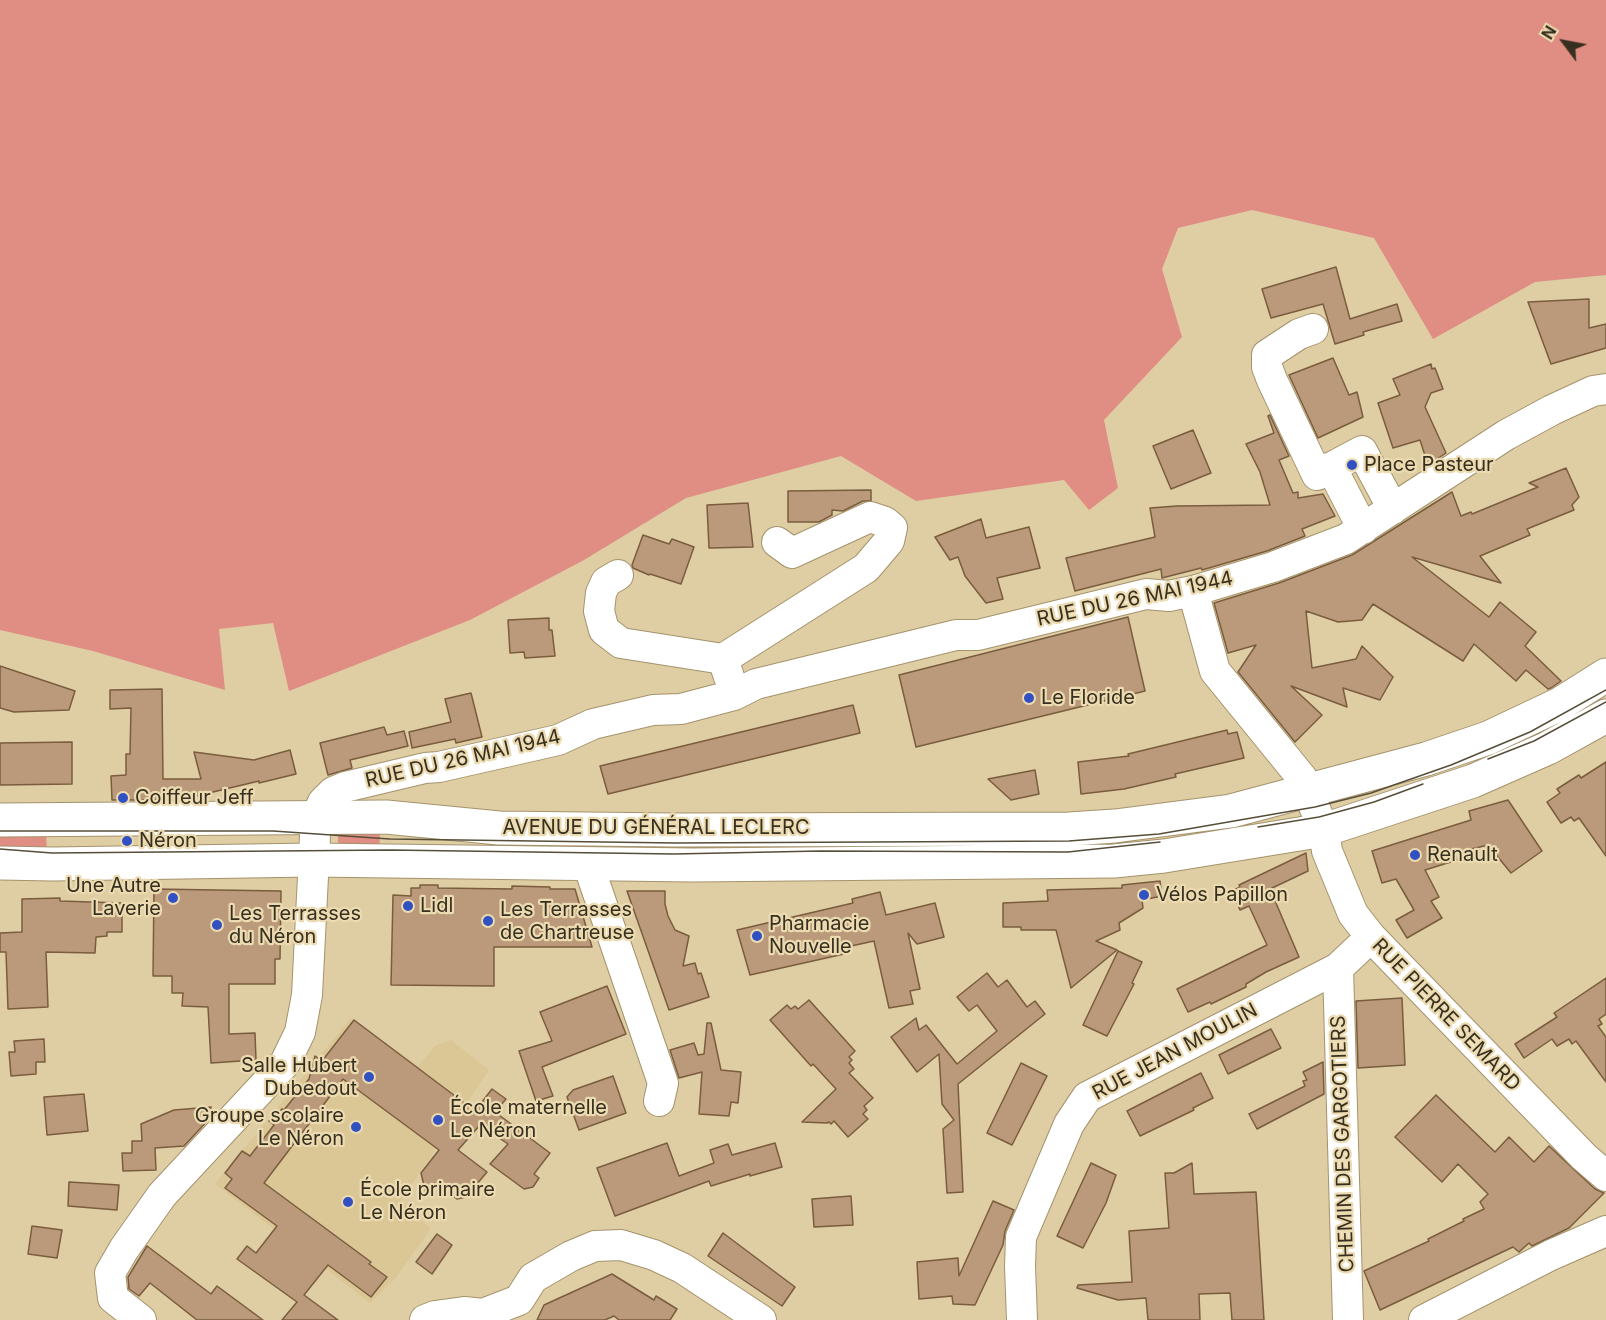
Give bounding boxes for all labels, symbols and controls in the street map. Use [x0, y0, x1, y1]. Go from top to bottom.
north arrow [1534, 12, 1594, 72]
text: N [1537, 22, 1560, 43]
place label: Place Pasteur [1364, 453, 1493, 477]
marker: Place Pasteur [1345, 458, 1359, 472]
street label: RUE DU 26 MAI 1944 [1035, 566, 1235, 632]
place label: Le Floride [1041, 686, 1135, 710]
marker: Le Floride [1022, 691, 1036, 705]
street label: RUE DU 26 MAI 1944 [363, 725, 563, 793]
place label: Coiffeur Jeff [135, 786, 254, 810]
marker: Coiffeur Jeff [116, 791, 130, 805]
street label: AVENUE DU GÉNÉRAL LECLERC [502, 816, 810, 840]
place label: Néron [139, 829, 197, 853]
marker: Néron [120, 834, 134, 848]
place label: Renault [1427, 843, 1498, 867]
marker: Renault [1408, 848, 1422, 862]
place label: Une Autre Laverie [66, 874, 161, 921]
place label: Vélos Papillon [1156, 883, 1288, 907]
marker: Vélos Papillon [1137, 888, 1151, 902]
marker: Une Autre Laverie [166, 891, 180, 905]
place label: Lidl [420, 894, 453, 918]
place label: Les Terrasses de Chartreuse [500, 898, 634, 945]
marker: Lidl [401, 899, 415, 913]
place label: Les Terrasses du Néron [229, 902, 361, 949]
place label: Pharmacie Nouvelle [769, 912, 869, 959]
marker: Les Terrasses de Chartreuse [481, 914, 495, 928]
marker: Les Terrasses du Néron [210, 918, 224, 932]
marker: Pharmacie Nouvelle [750, 929, 764, 943]
street label: RUE PIERRE SEMARD [1367, 934, 1525, 1096]
street label: RUE JEAN MOULIN [1088, 998, 1262, 1106]
street label: CHEMIN DES GARGOTIERS [1327, 1015, 1359, 1273]
place label: Salle Hubert Dubedout [241, 1054, 357, 1101]
marker: Salle Hubert Dubedout [362, 1070, 376, 1084]
place label: École maternelle Le Néron [450, 1096, 607, 1143]
place label: Groupe scolaire Le Néron [195, 1104, 344, 1151]
marker: École maternelle Le Néron [431, 1113, 445, 1127]
marker: Groupe scolaire Le Néron [349, 1120, 363, 1134]
place label: École primaire Le Néron [360, 1178, 495, 1225]
marker: École primaire Le Néron [341, 1195, 355, 1209]

